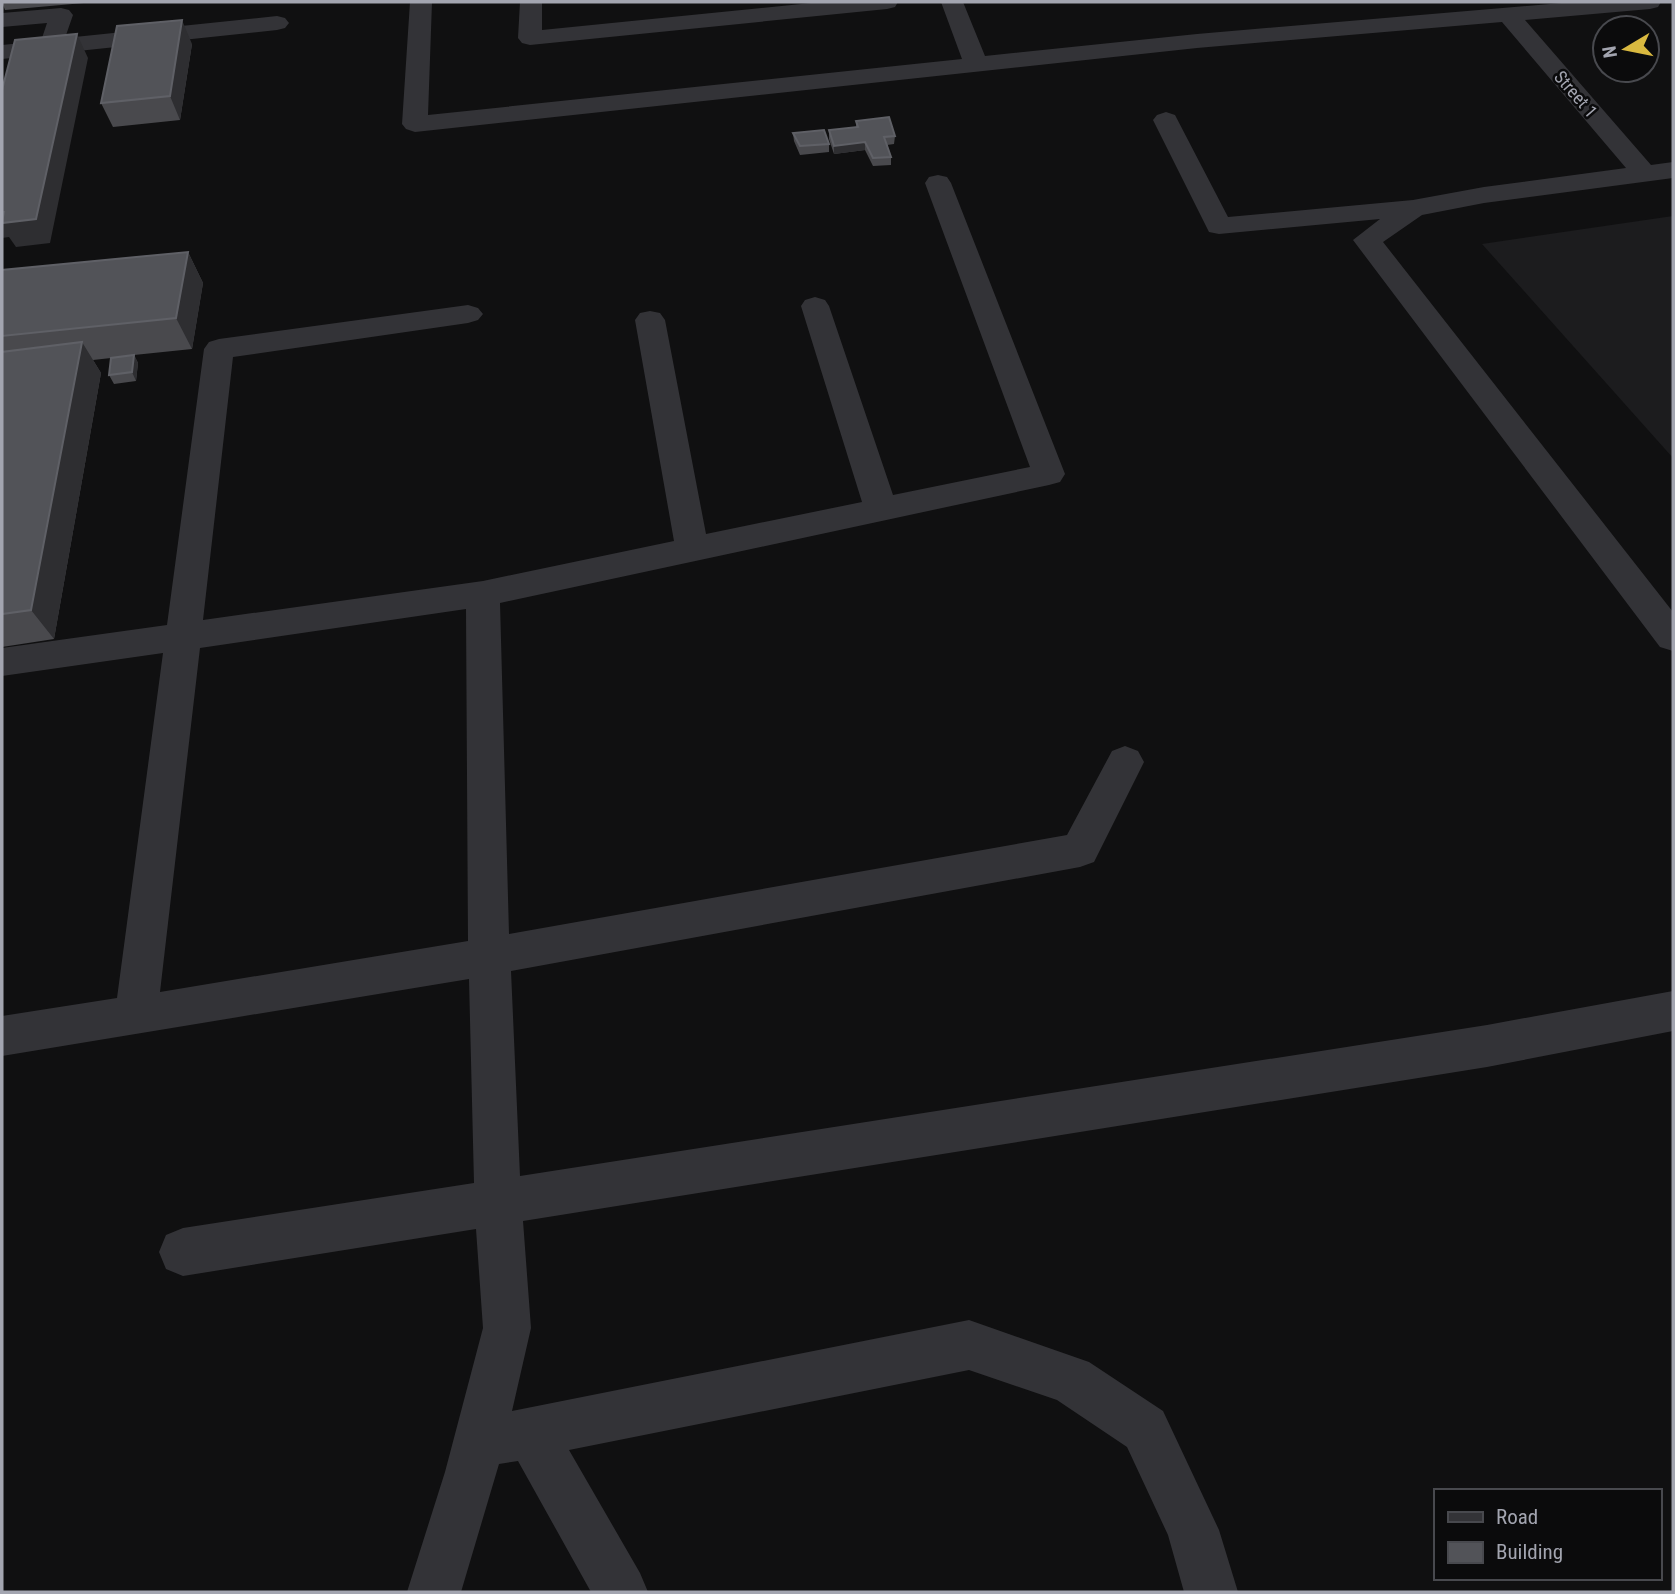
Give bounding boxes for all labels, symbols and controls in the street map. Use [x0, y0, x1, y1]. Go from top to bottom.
north arrow [1591, 14, 1661, 84]
text: N [1597, 44, 1622, 60]
street label: Street 1 [1550, 66, 1602, 122]
legend [1434, 1489, 1661, 1580]
text: Road [1496, 1505, 1538, 1529]
text: Building [1496, 1540, 1563, 1564]

